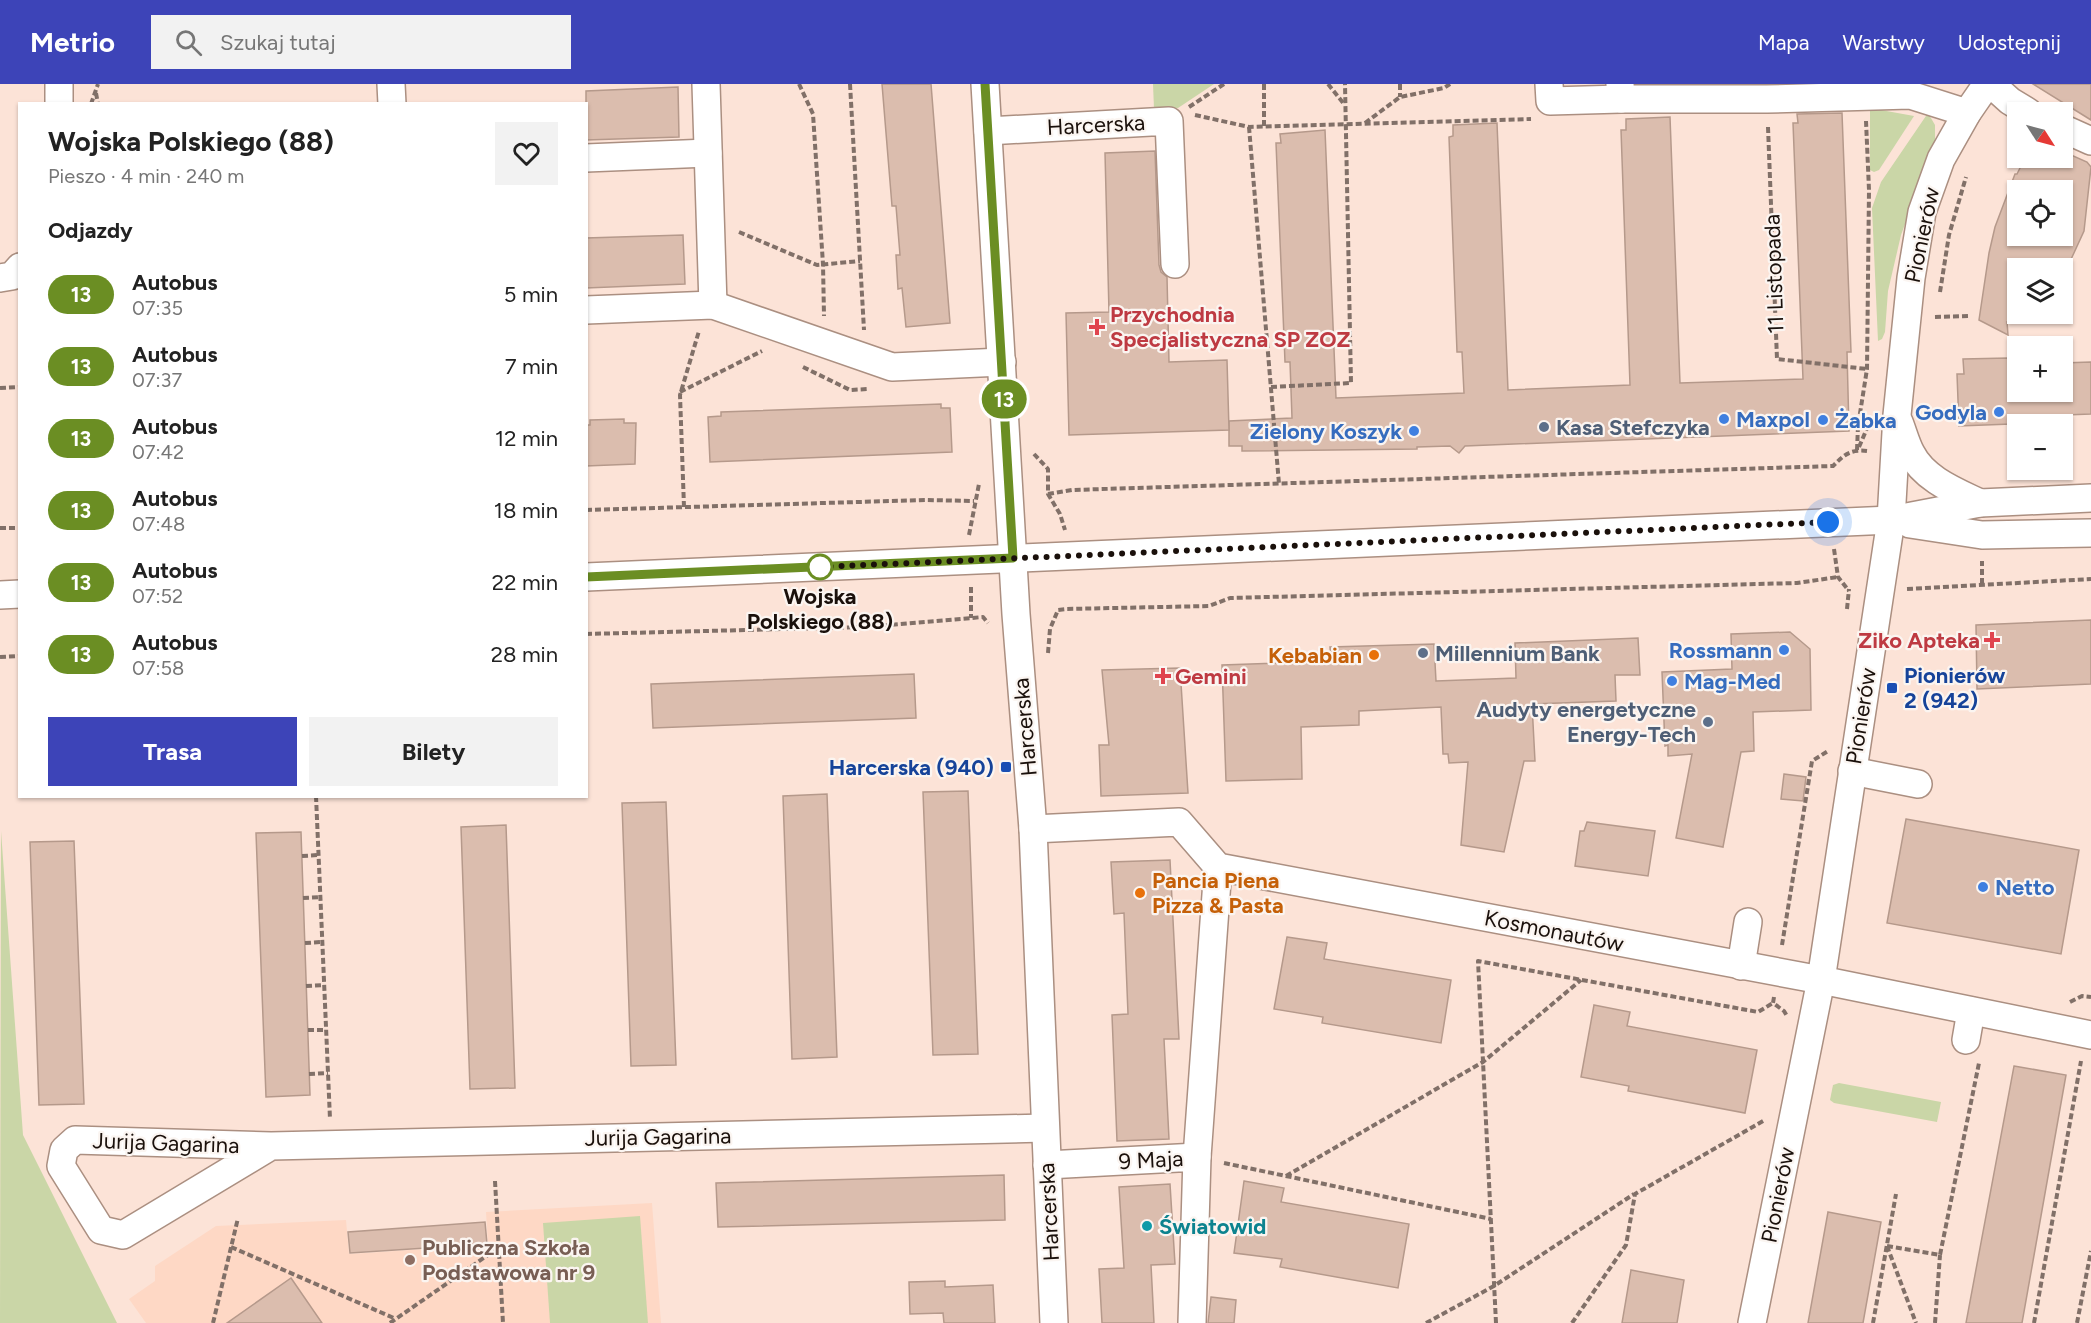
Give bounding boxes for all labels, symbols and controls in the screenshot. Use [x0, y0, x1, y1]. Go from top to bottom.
search box [151, 15, 571, 69]
text: Metrio [30, 25, 115, 59]
icon: search [172, 26, 205, 59]
text: Szukaj tutaj [220, 29, 336, 56]
text: Mapa [1758, 30, 1809, 55]
text: Warstwy [1842, 30, 1925, 55]
text: Udostępnij [1958, 30, 2061, 55]
north arrow [2007, 102, 2073, 168]
map controls [2007, 102, 2073, 480]
street label: Harcerska [1046, 109, 1146, 141]
button: heart [495, 122, 558, 185]
text: Wojska Polskiego (88) [48, 124, 334, 158]
text: Pieszo · 4 min · 240 m [48, 164, 244, 188]
button: locate [2007, 180, 2073, 246]
street label: Pionierów [1899, 184, 1945, 285]
street label: 11 Listopada [1758, 214, 1790, 334]
text: Odjazdy [48, 217, 133, 244]
button: layers [2007, 258, 2073, 324]
text: Autobus [132, 269, 218, 296]
text: 5 min [504, 281, 558, 308]
text: 13 [71, 282, 91, 307]
text: 07:35 [132, 296, 183, 320]
place label: Przychodnia Specjalistyczna SP ZOZ [1110, 301, 1351, 353]
marker: Przychodnia Specjalistyczna SP ZOZ [1088, 318, 1106, 336]
button: + [2007, 336, 2073, 402]
text: Autobus [132, 341, 218, 368]
text: 7 min [505, 353, 558, 380]
text: 13 [71, 354, 91, 379]
text: 07:37 [132, 368, 182, 392]
line badge: 13 [977, 380, 1031, 418]
text: 13 [994, 387, 1014, 412]
place label: Godyla [1915, 399, 1987, 426]
marker: Godyla [1992, 405, 2006, 419]
place label: Maxpol [1736, 406, 1810, 433]
place label: Żabka [1835, 407, 1897, 434]
marker: Maxpol [1717, 412, 1731, 426]
text: Autobus [132, 413, 218, 440]
marker: Żabka [1816, 413, 1830, 427]
place label: Kasa Stefczyka [1556, 414, 1710, 441]
button: − [2007, 414, 2073, 480]
place label: Zielony Koszyk [1250, 418, 1402, 445]
marker: Kasa Stefczyka [1537, 420, 1551, 434]
marker: Zielony Koszyk [1407, 424, 1421, 438]
text: 12 min [495, 425, 558, 452]
text: 13 [71, 426, 91, 451]
text: 07:42 [132, 440, 184, 464]
text: Autobus [132, 485, 218, 512]
text: 18 min [494, 497, 558, 524]
text: 13 [71, 498, 91, 523]
your location [1813, 507, 1843, 537]
text: 07:48 [132, 512, 185, 536]
marker: Wojska Polskiego (88) [807, 554, 833, 580]
text: Autobus [132, 557, 218, 584]
text: 22 min [492, 569, 558, 596]
text: 13 [71, 570, 91, 595]
place label: Wojska Polskiego (88) [747, 583, 893, 635]
text: 07:52 [132, 584, 183, 608]
place label: Ziko Apteka [1858, 627, 1980, 654]
text: Autobus [132, 629, 218, 656]
marker: Ziko Apteka [1985, 633, 1999, 647]
place label: Rossmann [1669, 637, 1772, 664]
place label: Millennium Bank [1435, 640, 1600, 667]
text: 28 min [491, 641, 558, 668]
text: 13 [71, 642, 91, 667]
place label: Kebabian [1268, 642, 1362, 669]
marker: Rossmann [1777, 643, 1791, 657]
marker: Millennium Bank [1416, 646, 1430, 660]
marker: Kebabian [1367, 648, 1381, 662]
text: 07:58 [132, 656, 184, 680]
place label: Pionierów 2 (942) [1904, 662, 2006, 714]
place label: Gemini [1175, 663, 1247, 690]
street label: Pionierów [1840, 665, 1882, 766]
place label: Mag-Med [1684, 668, 1781, 695]
marker: Gemini [1156, 669, 1170, 683]
marker: Mag-Med [1665, 674, 1679, 688]
street label: Harcerska [1007, 677, 1043, 777]
marker: Pionierów 2 (942) [1885, 681, 1899, 695]
place label: Audyty energetyczne Energy-Tech [1476, 696, 1696, 748]
marker: Audyty energetyczne Energy-Tech [1701, 715, 1715, 729]
button: Trasa [48, 717, 297, 786]
button: Bilety [309, 717, 558, 786]
place label: Harcerska (940) [829, 754, 994, 781]
marker: Harcerska (940) [999, 760, 1013, 774]
place label: Pancia Piena Pizza & Pasta [1152, 867, 1284, 919]
place label: Netto [1995, 874, 2055, 901]
marker: Netto [1976, 880, 1990, 894]
marker: Pancia Piena Pizza & Pasta [1133, 886, 1147, 900]
street label: Kosmonautów [1482, 904, 1627, 958]
street label: Jurija Gagarina [584, 1122, 732, 1152]
street label: Jurija Gagarina [92, 1127, 240, 1159]
street label: Pionierów [1755, 1144, 1801, 1245]
street label: 9 Maja [1118, 1145, 1184, 1175]
street label: Harcerska [1033, 1162, 1065, 1262]
place label: Światowid [1159, 1213, 1266, 1240]
marker: Światowid [1140, 1219, 1154, 1233]
place label: Publiczna Szkoła Podstawowa nr 9 [422, 1234, 595, 1286]
marker: Publiczna Szkoła Podstawowa nr 9 [403, 1253, 417, 1267]

